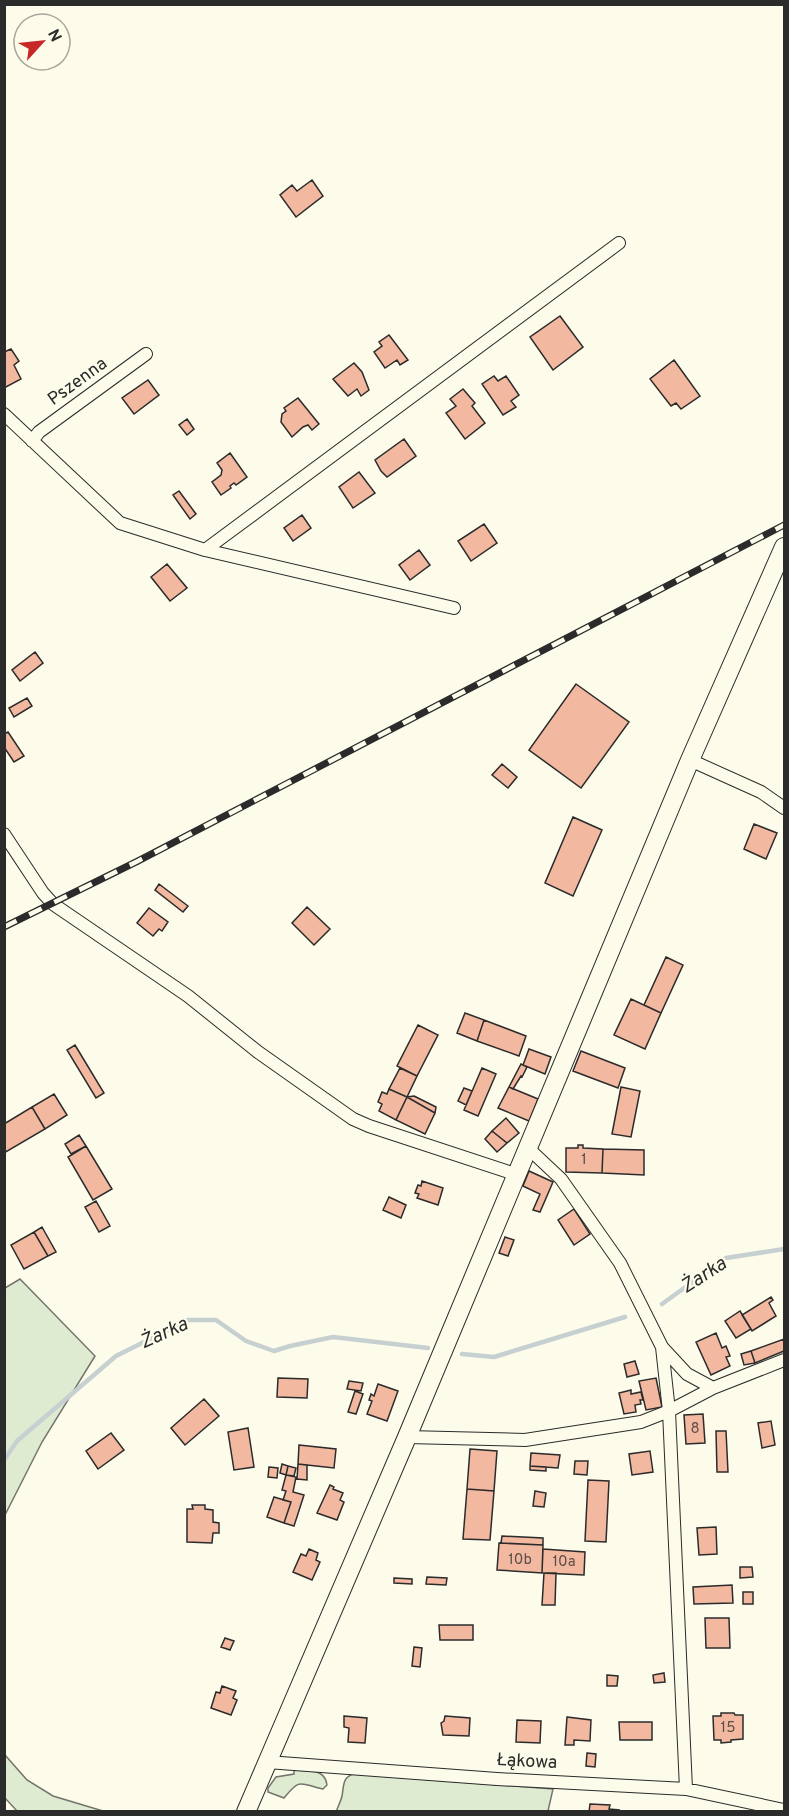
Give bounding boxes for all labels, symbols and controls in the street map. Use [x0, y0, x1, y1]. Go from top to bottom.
north arrow [12, 12, 72, 72]
text: N [42, 26, 65, 46]
street label: Pszenna [44, 353, 112, 411]
house number: 1 [581, 1151, 587, 1170]
water label: Żarka [675, 1250, 733, 1301]
water label: Żarka [135, 1311, 193, 1356]
house number: 8 [690, 1420, 700, 1439]
house number: 10b [508, 1551, 532, 1570]
house number: 10a [552, 1553, 576, 1572]
house number: 15 [721, 1719, 735, 1738]
street label: Łąkowa [496, 1749, 558, 1775]

